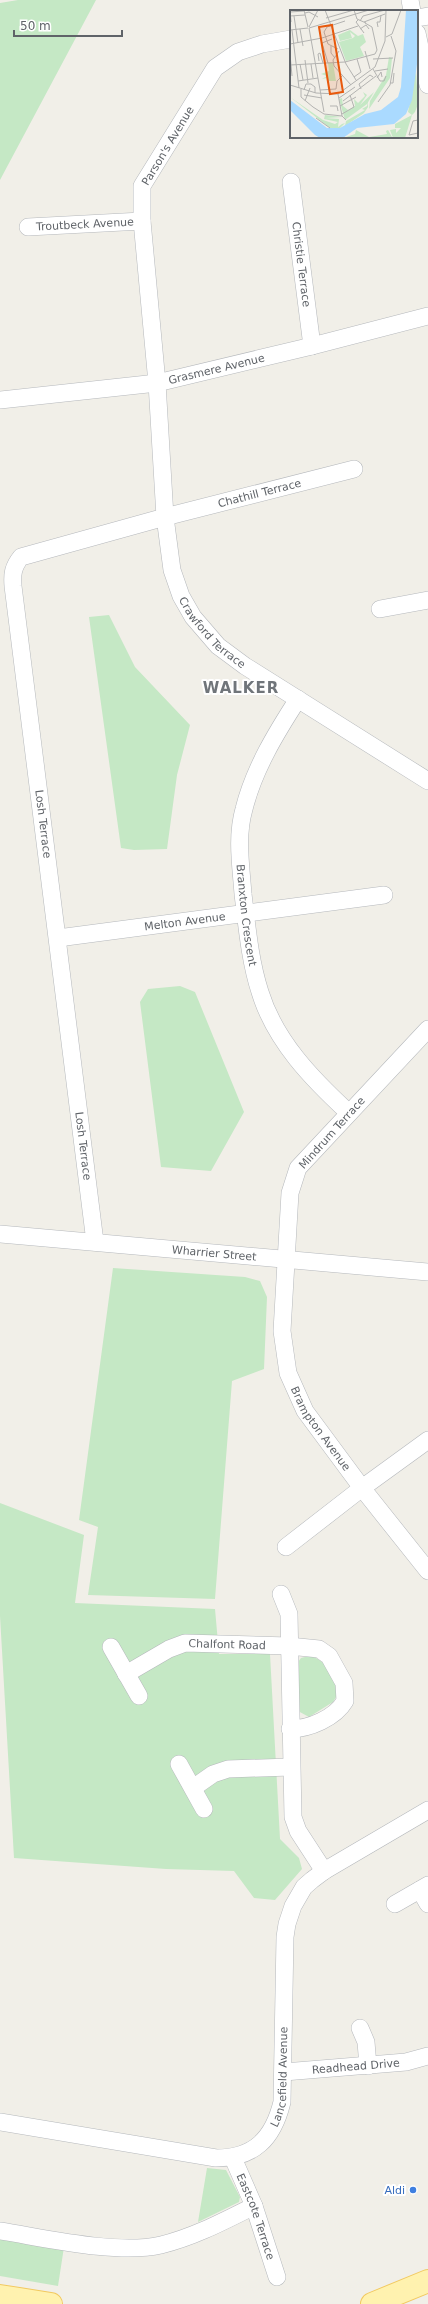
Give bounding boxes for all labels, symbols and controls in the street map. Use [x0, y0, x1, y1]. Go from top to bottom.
inset map [290, 10, 418, 138]
scale bar [14, 12, 122, 38]
text: 50 m [20, 19, 51, 33]
street label: Parson's Avenue [139, 104, 197, 188]
street label: Troutbeck Avenue [35, 215, 134, 233]
street label: Christie Terrace [290, 221, 313, 308]
street label: Grasmere Avenue [167, 351, 266, 387]
street label: Chathill Terrace [216, 476, 303, 510]
street label: Crawford Terrace [176, 594, 248, 671]
district label: WALKER [203, 679, 279, 697]
street label: Losh Terrace [32, 789, 54, 859]
street label: Branxton Crescent [234, 864, 260, 968]
street label: Melton Avenue [143, 909, 227, 933]
street label: Mindrum Terrace [296, 1094, 368, 1172]
street label: Losh Terrace [72, 1111, 94, 1181]
street label: Wharrier Street [171, 1243, 258, 1263]
street label: Brampton Avenue [288, 1384, 354, 1473]
street label: Chalfont Road [188, 1637, 266, 1652]
street label: Lancefield Avenue [268, 2026, 290, 2129]
street label: Readhead Drive [311, 2056, 400, 2076]
street label: Eastcote Terrace [234, 2171, 278, 2262]
place label: Aldi [384, 2184, 405, 2197]
marker: Aldi [408, 2185, 418, 2195]

